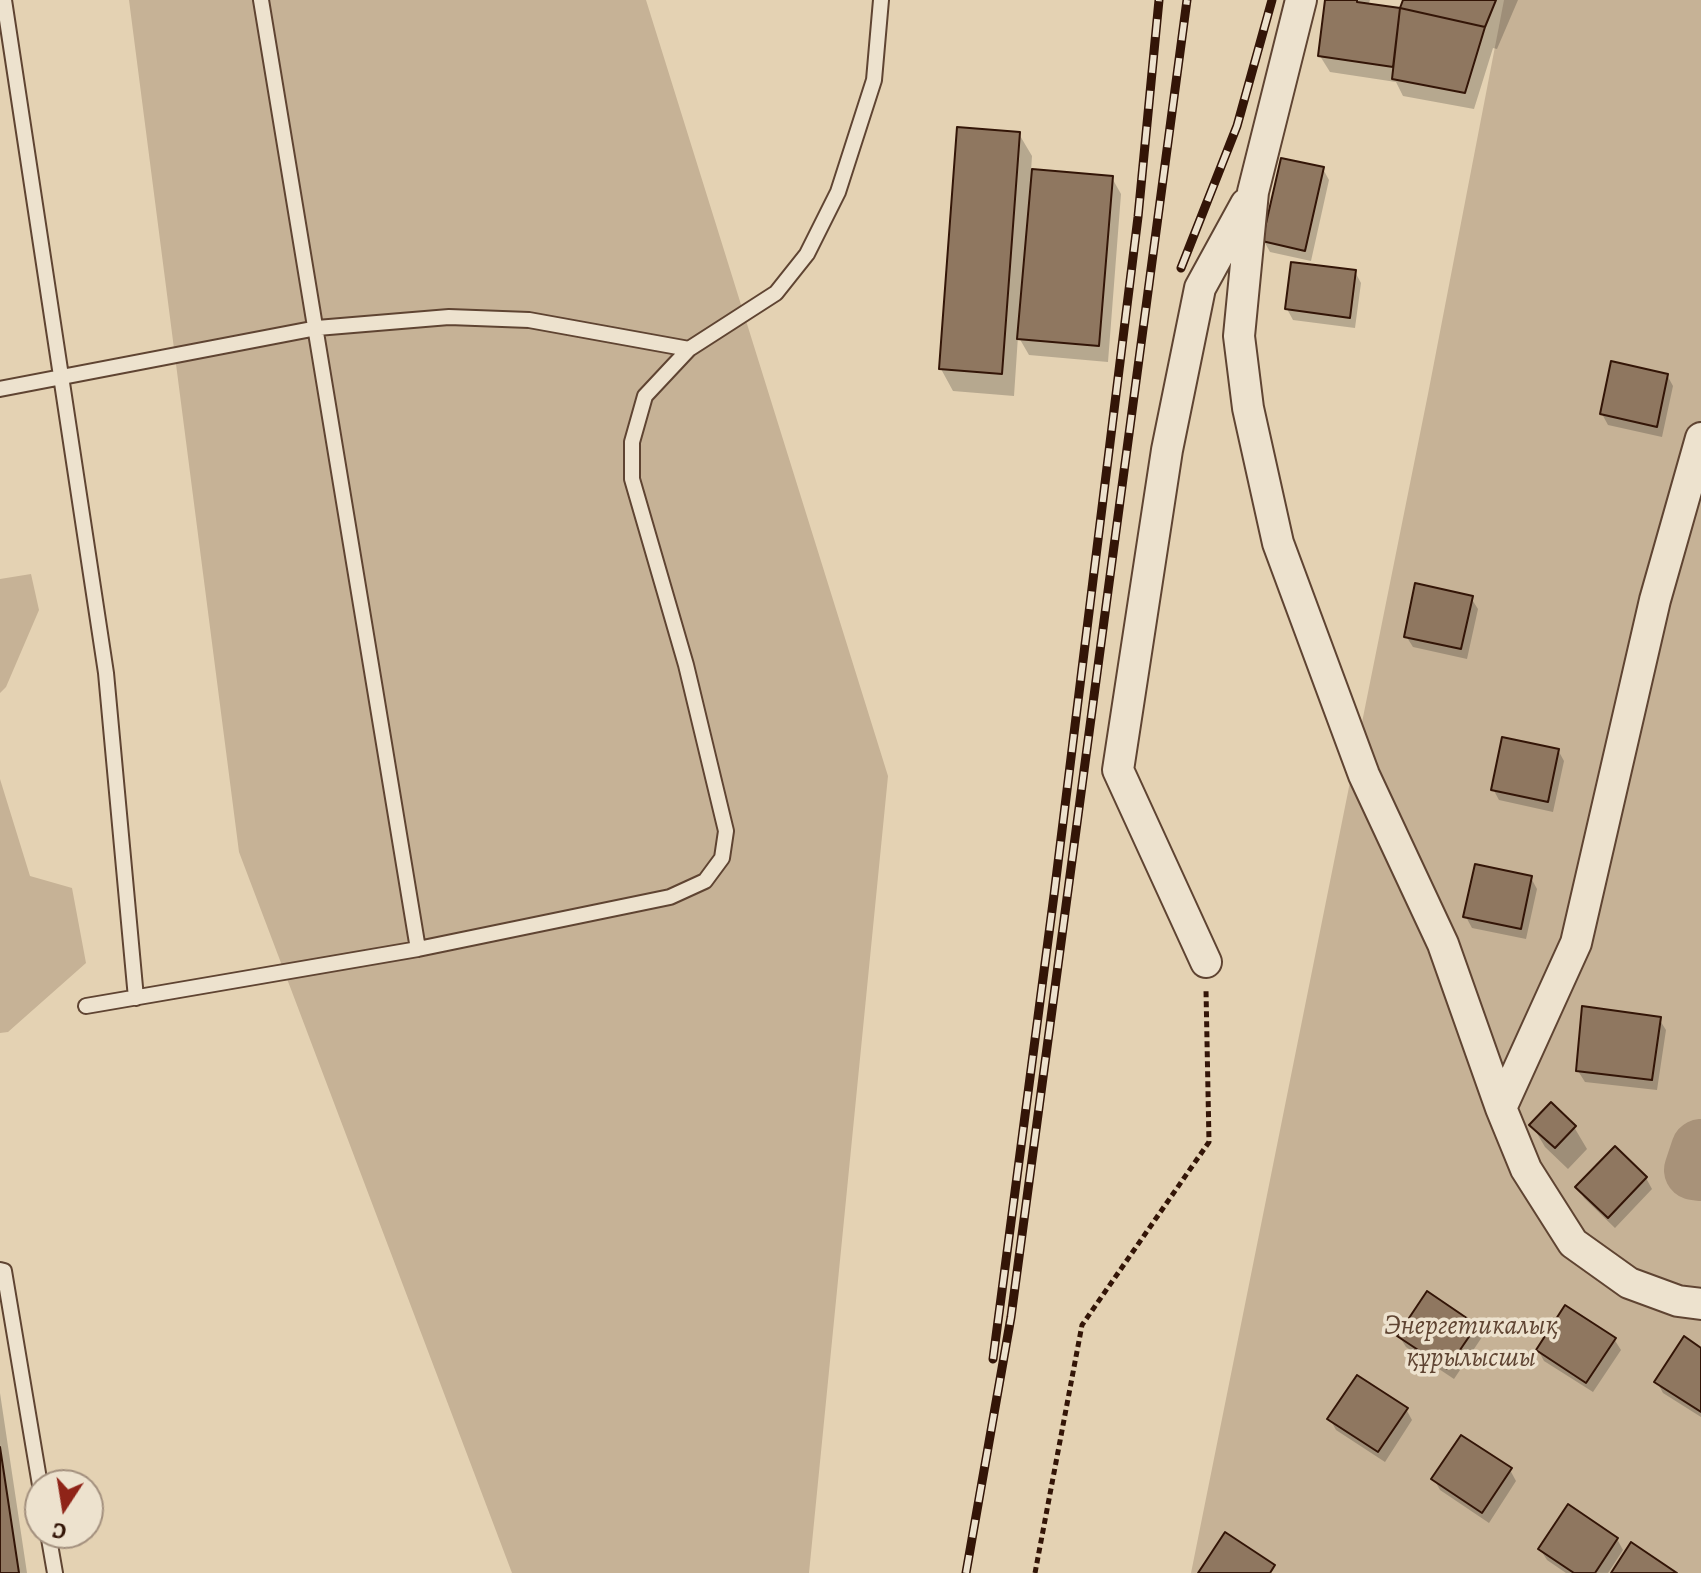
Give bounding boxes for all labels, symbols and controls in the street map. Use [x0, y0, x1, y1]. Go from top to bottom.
park label: Энергетикалық құрылысшы [1384, 1310, 1558, 1376]
north arrow [24, 1469, 104, 1549]
text: С [50, 1514, 69, 1547]

